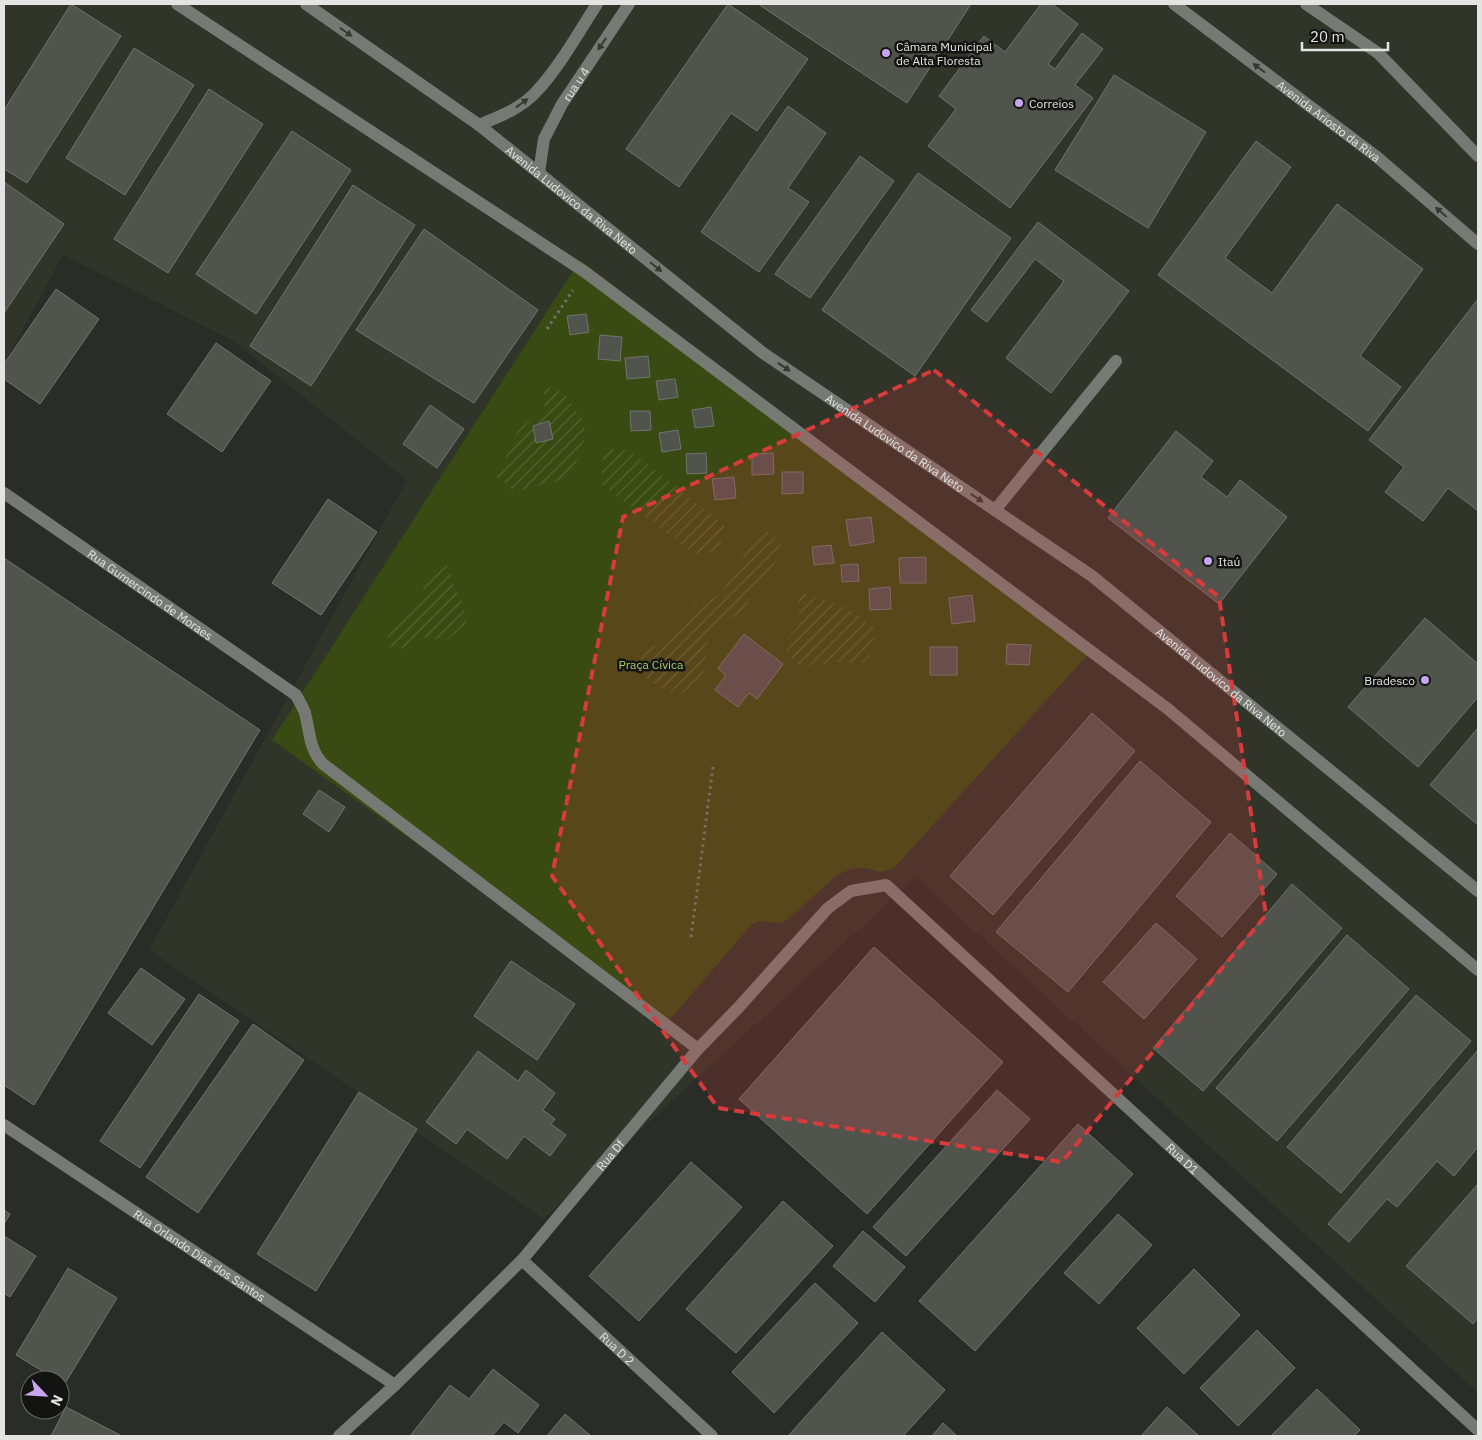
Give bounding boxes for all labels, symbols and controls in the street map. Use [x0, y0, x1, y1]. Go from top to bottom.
scale bar [1302, 20, 1388, 52]
one-way arrow [339, 27, 353, 37]
text: 20 m [1310, 27, 1345, 46]
one-way arrow [597, 38, 607, 51]
place label: Câmara Municipal de Alta Floresta [896, 39, 992, 68]
marker: Câmara Municipal de Alta Floresta [880, 47, 892, 59]
one-way arrow [1252, 63, 1266, 73]
street label: rua u 4 [559, 64, 592, 104]
street label: Avenida Ariosto da Riva [1274, 77, 1384, 165]
place label: Correios [1029, 96, 1074, 111]
marker: Correios [1013, 97, 1025, 109]
one-way arrow [515, 98, 529, 108]
street label: Avenida Ludovico da Riva Neto [503, 142, 641, 257]
one-way arrow [1435, 207, 1448, 218]
one-way arrow [650, 262, 663, 273]
one-way arrow [778, 362, 791, 372]
street label: Avenida Ludovico da Riva Neto [823, 390, 968, 495]
one-way arrow [970, 493, 984, 503]
street label: Rua Gumercindo de Moraes [85, 546, 216, 643]
place label: Itaú [1218, 554, 1240, 569]
marker: Itaú [1202, 555, 1214, 567]
street label: Avenida Ludovico da Riva Neto [1153, 624, 1290, 740]
park label: Praça Cívica [619, 657, 684, 672]
place label: Bradesco [1364, 673, 1415, 688]
marker: Bradesco [1419, 674, 1431, 686]
street label: Rua Df [593, 1136, 627, 1173]
street label: Rua D1 [1163, 1139, 1202, 1177]
street label: Rua Orlando Dias dos Santos [131, 1206, 269, 1304]
street label: Rua D 2 [597, 1329, 638, 1368]
north arrow [20, 1370, 70, 1420]
text: N [46, 1392, 67, 1409]

